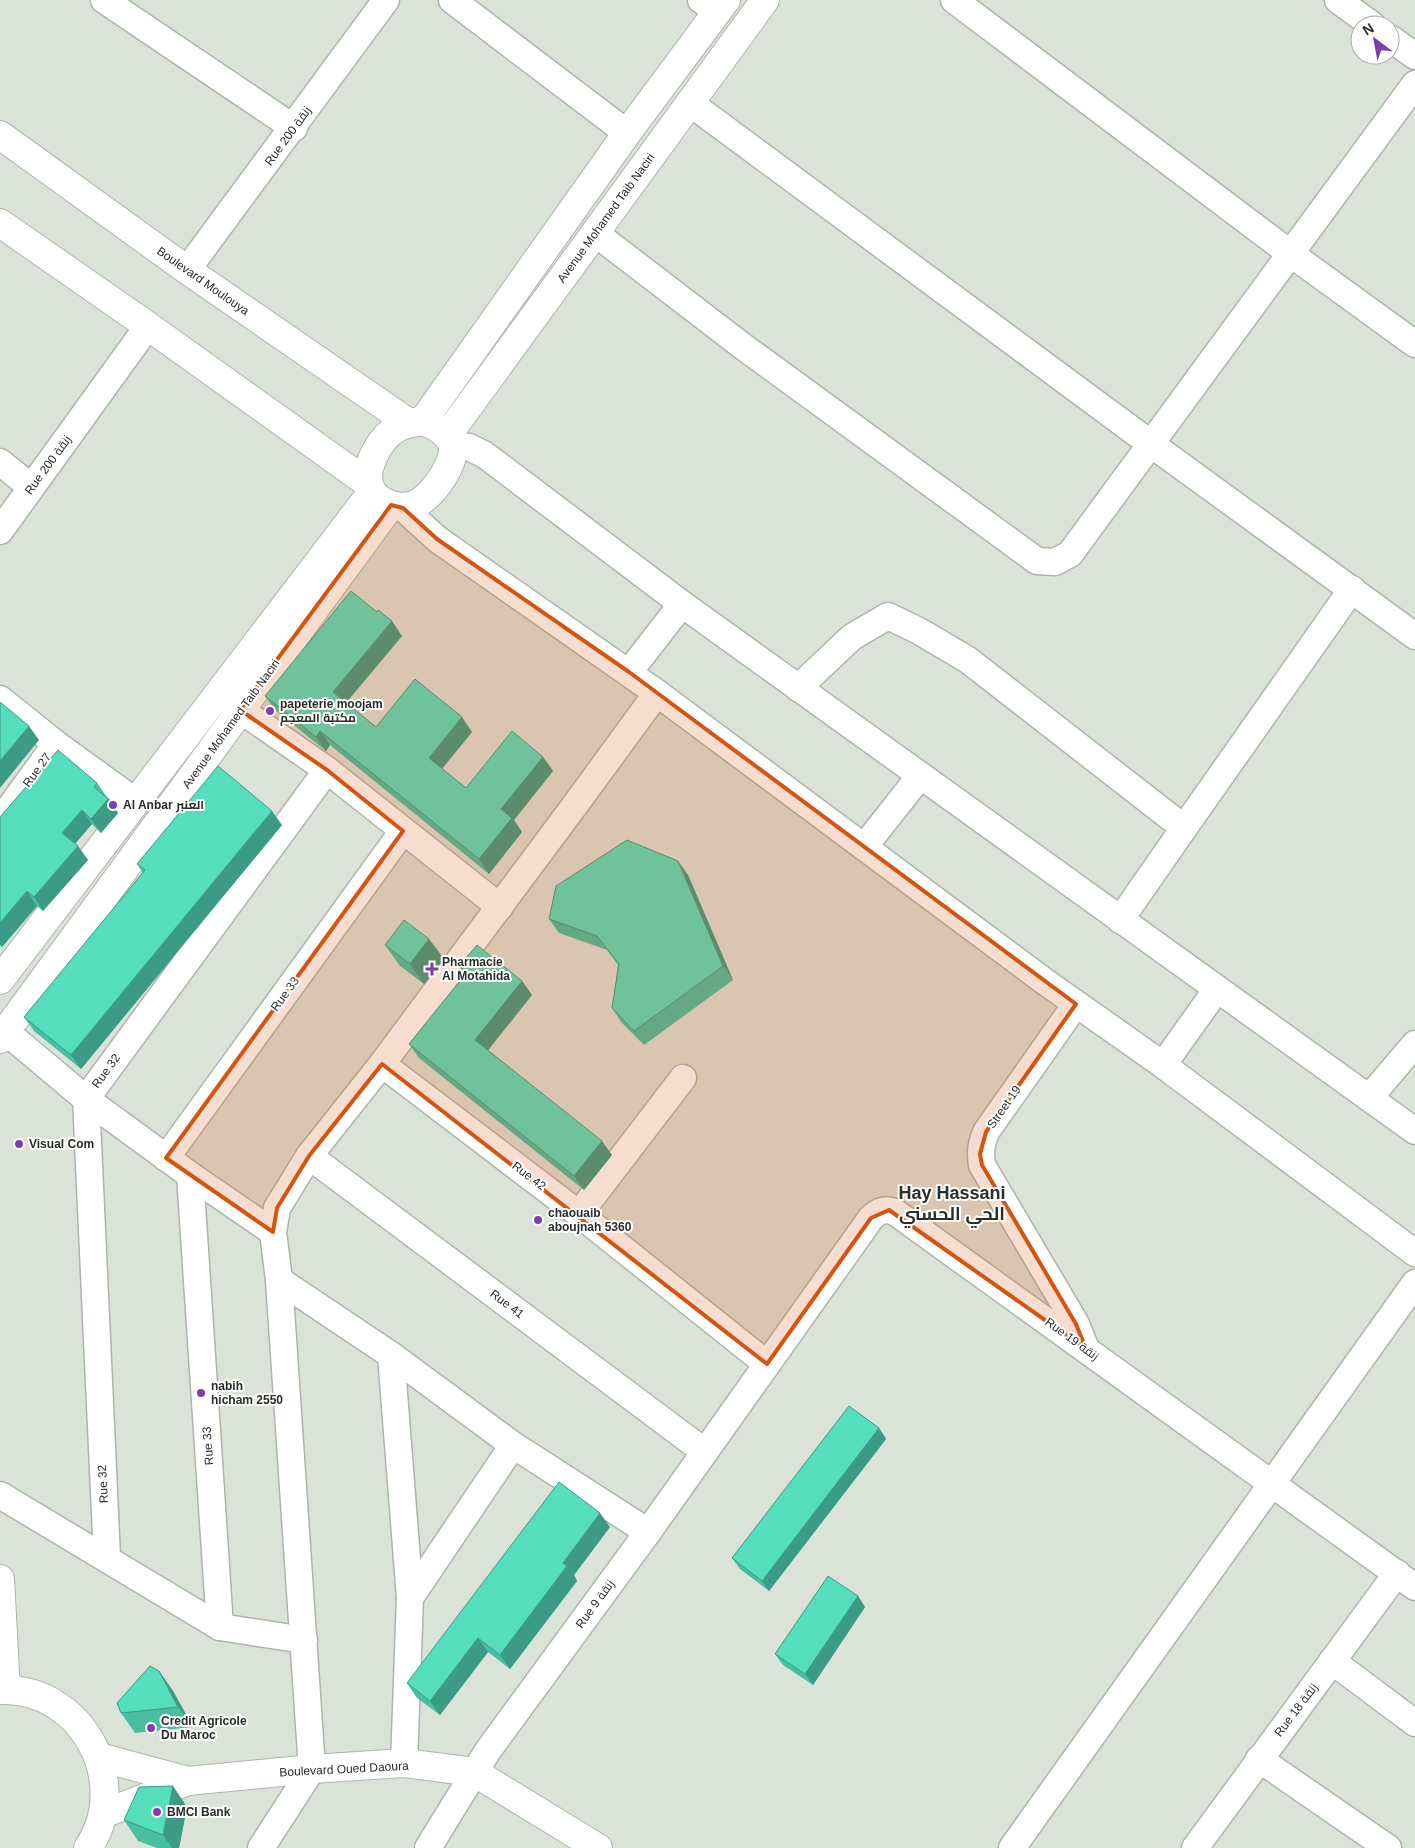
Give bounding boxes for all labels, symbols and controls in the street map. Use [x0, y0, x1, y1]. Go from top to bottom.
north arrow [1350, 15, 1400, 65]
text: N [1360, 20, 1377, 38]
street label: Rue 200 زنقة [262, 104, 314, 168]
street label: Avenue Mohamed Taib Naciri [554, 151, 658, 285]
street label: Boulevard Moulouya [154, 244, 252, 318]
street label: Rue 200 زنقة [22, 433, 74, 497]
street label: Avenue Mohamed Taib Naciri [179, 657, 283, 791]
place label: papeterie moojam مكتبة المعجم [280, 697, 383, 726]
marker: papeterie moojam مكتبة المعجم [264, 705, 276, 717]
street label: Rue 27 [20, 750, 54, 790]
place label: Al Anbar العنبر [123, 798, 204, 813]
marker: Al Anbar العنبر [107, 799, 119, 811]
place label: Pharmacie Al Motahida [442, 955, 510, 983]
marker: Pharmacie Al Motahida [426, 963, 438, 975]
street label: Rue 33 [268, 974, 302, 1014]
street label: Rue 32 [89, 1051, 123, 1091]
street label: Street 19 [984, 1083, 1024, 1131]
place label: Visual Com [29, 1137, 94, 1151]
marker: Visual Com [13, 1138, 25, 1150]
street label: Rue 42 [509, 1159, 549, 1193]
district label: Hay Hassani الحي الحسني [898, 1183, 1006, 1229]
place label: chaouaib aboujnah 5360 [548, 1206, 632, 1234]
marker: chaouaib aboujnah 5360 [532, 1214, 544, 1226]
street label: Rue 41 [487, 1287, 527, 1321]
street label: Rue 19 زنقة [1042, 1315, 1102, 1363]
place label: nabih hicham 2550 [211, 1379, 283, 1407]
marker: nabih hicham 2550 [195, 1387, 207, 1399]
street label: Rue 33 [200, 1426, 216, 1466]
street label: Rue 32 [95, 1464, 111, 1504]
street label: Rue 9 زنقة [573, 1577, 617, 1631]
street label: Rue 18 زنقة [1271, 1681, 1321, 1739]
place label: Credit Agricole Du Maroc [161, 1714, 247, 1742]
marker: Credit Agricole Du Maroc [145, 1722, 157, 1734]
street label: Boulevard Oued Daoura [279, 1759, 409, 1779]
place label: BMCI Bank [167, 1805, 231, 1819]
marker: BMCI Bank [151, 1806, 163, 1818]

